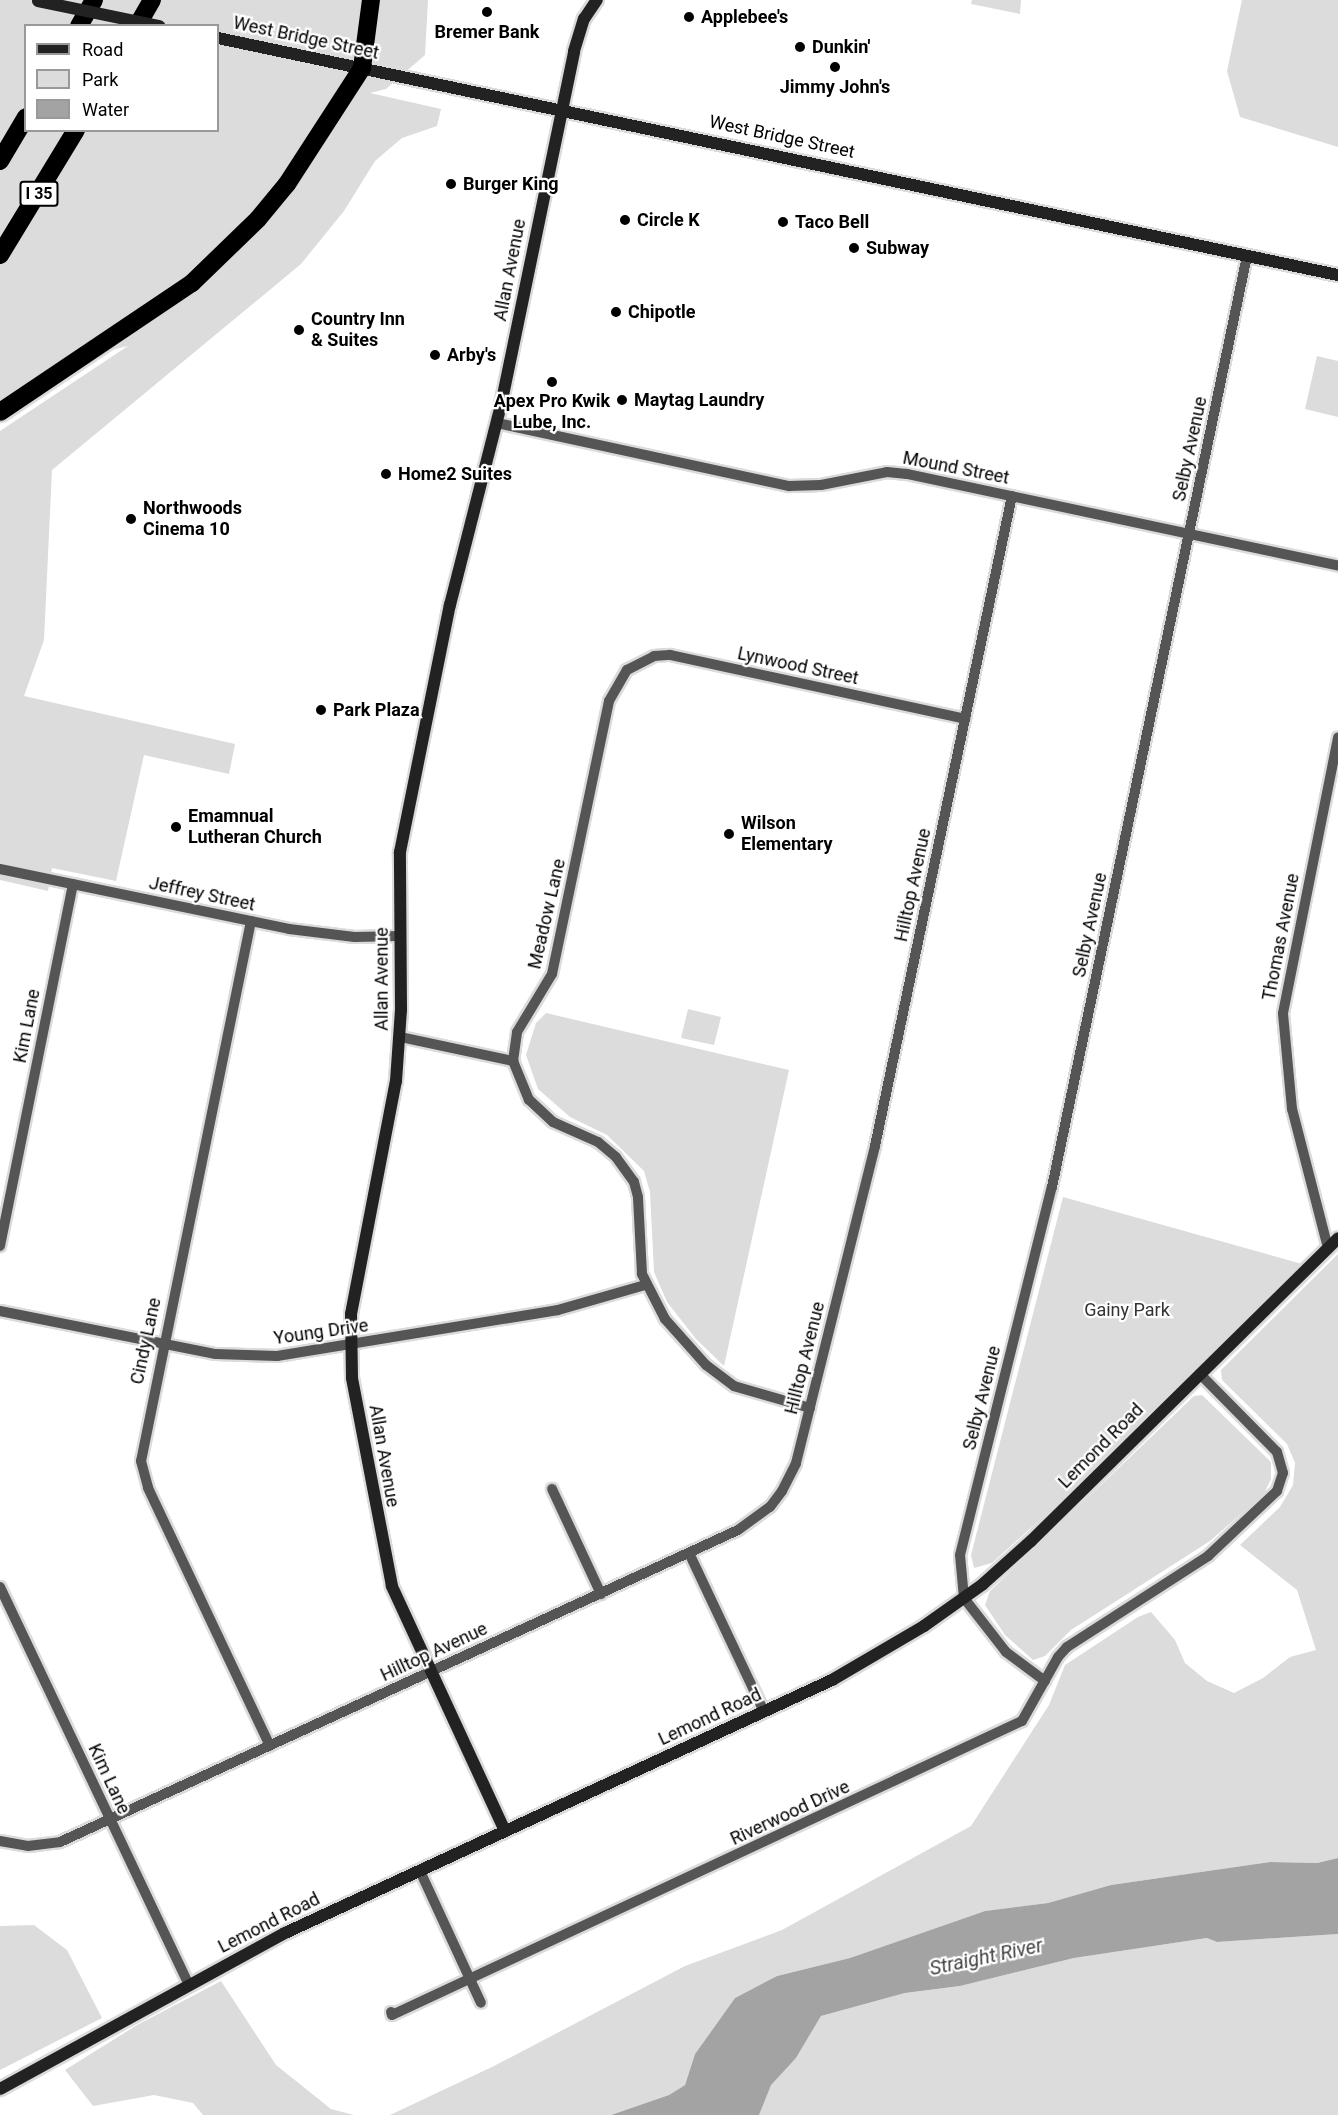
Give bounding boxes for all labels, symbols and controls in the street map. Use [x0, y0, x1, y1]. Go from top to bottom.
marker: Bremer Bank [480, 5, 494, 19]
place label: Applebee's [701, 6, 788, 28]
marker: Applebee's [682, 10, 696, 24]
street label: West Bridge Street [231, 12, 381, 64]
place label: Bremer Bank [435, 21, 539, 43]
legend [24, 24, 219, 132]
place label: Dunkin' [812, 36, 870, 58]
text: Road [82, 39, 123, 60]
marker: Dunkin' [793, 40, 807, 54]
marker: Jimmy John's [828, 60, 842, 74]
text: Park [82, 69, 118, 90]
place label: Jimmy John's [780, 76, 890, 98]
text: Water [82, 99, 129, 120]
street label: West Bridge Street [707, 111, 857, 163]
place label: Burger King [463, 173, 559, 195]
marker: Burger King [444, 177, 458, 191]
road number: I 35 [18, 181, 60, 207]
place label: Circle K [637, 209, 700, 231]
place label: Taco Bell [795, 211, 869, 233]
marker: Circle K [618, 213, 632, 227]
marker: Taco Bell [776, 215, 790, 229]
street label: Allan Avenue [490, 217, 530, 323]
place label: Subway [866, 237, 929, 259]
marker: Subway [847, 241, 861, 255]
place label: Chipotle [628, 301, 695, 323]
marker: Chipotle [609, 305, 623, 319]
place label: Country Inn & Suites [311, 309, 405, 352]
marker: Country Inn & Suites [292, 323, 306, 337]
place label: Arby's [447, 344, 496, 366]
marker: Arby's [428, 348, 442, 362]
marker: Apex Pro Kwik Lube, Inc. [545, 375, 559, 389]
place label: Maytag Laundry [634, 389, 764, 411]
place label: Apex Pro Kwik Lube, Inc. [494, 391, 610, 434]
marker: Maytag Laundry [615, 393, 629, 407]
street label: Selby Avenue [1168, 395, 1212, 503]
street label: Mound Street [901, 447, 1011, 489]
place label: Home2 Suites [398, 463, 512, 485]
marker: Home2 Suites [379, 467, 393, 481]
place label: Northwoods Cinema 10 [143, 498, 242, 540]
marker: Northwoods Cinema 10 [124, 512, 138, 526]
street label: Lynwood Street [736, 643, 860, 689]
place label: Park Plaza [333, 699, 420, 721]
marker: Park Plaza [314, 703, 328, 717]
place label: Emamnual Lutheran Church [188, 806, 322, 848]
place label: Wilson Elementary [741, 813, 833, 856]
marker: Emamnual Lutheran Church [169, 820, 183, 834]
street label: Hilltop Avenue [890, 826, 936, 944]
marker: Wilson Elementary [722, 827, 736, 841]
street label: Meadow Lane [524, 857, 570, 971]
street label: Selby Avenue [1068, 871, 1112, 979]
street label: Jeffrey Street [147, 872, 257, 916]
street label: Thomas Avenue [1258, 872, 1304, 1002]
street label: Allan Avenue [371, 927, 393, 1031]
street label: Kim Lane [9, 987, 45, 1065]
street label: Cindy Lane [126, 1296, 166, 1386]
street label: Hilltop Avenue [781, 1299, 829, 1417]
park label: Gainy Park [1084, 1299, 1170, 1321]
street label: Young Drive [272, 1315, 370, 1349]
street label: Selby Avenue [959, 1344, 1005, 1452]
street label: Lemond Road [1054, 1399, 1148, 1493]
street label: Allan Avenue [364, 1403, 404, 1509]
street label: Hilltop Avenue [377, 1618, 491, 1686]
street label: Lemond Road [655, 1684, 765, 1750]
street label: Kim Lane [83, 1740, 135, 1818]
street label: Riverwood Drive [727, 1776, 853, 1850]
street label: Lemond Road [215, 1888, 323, 1958]
water label: Straight River [927, 1933, 1045, 1981]

